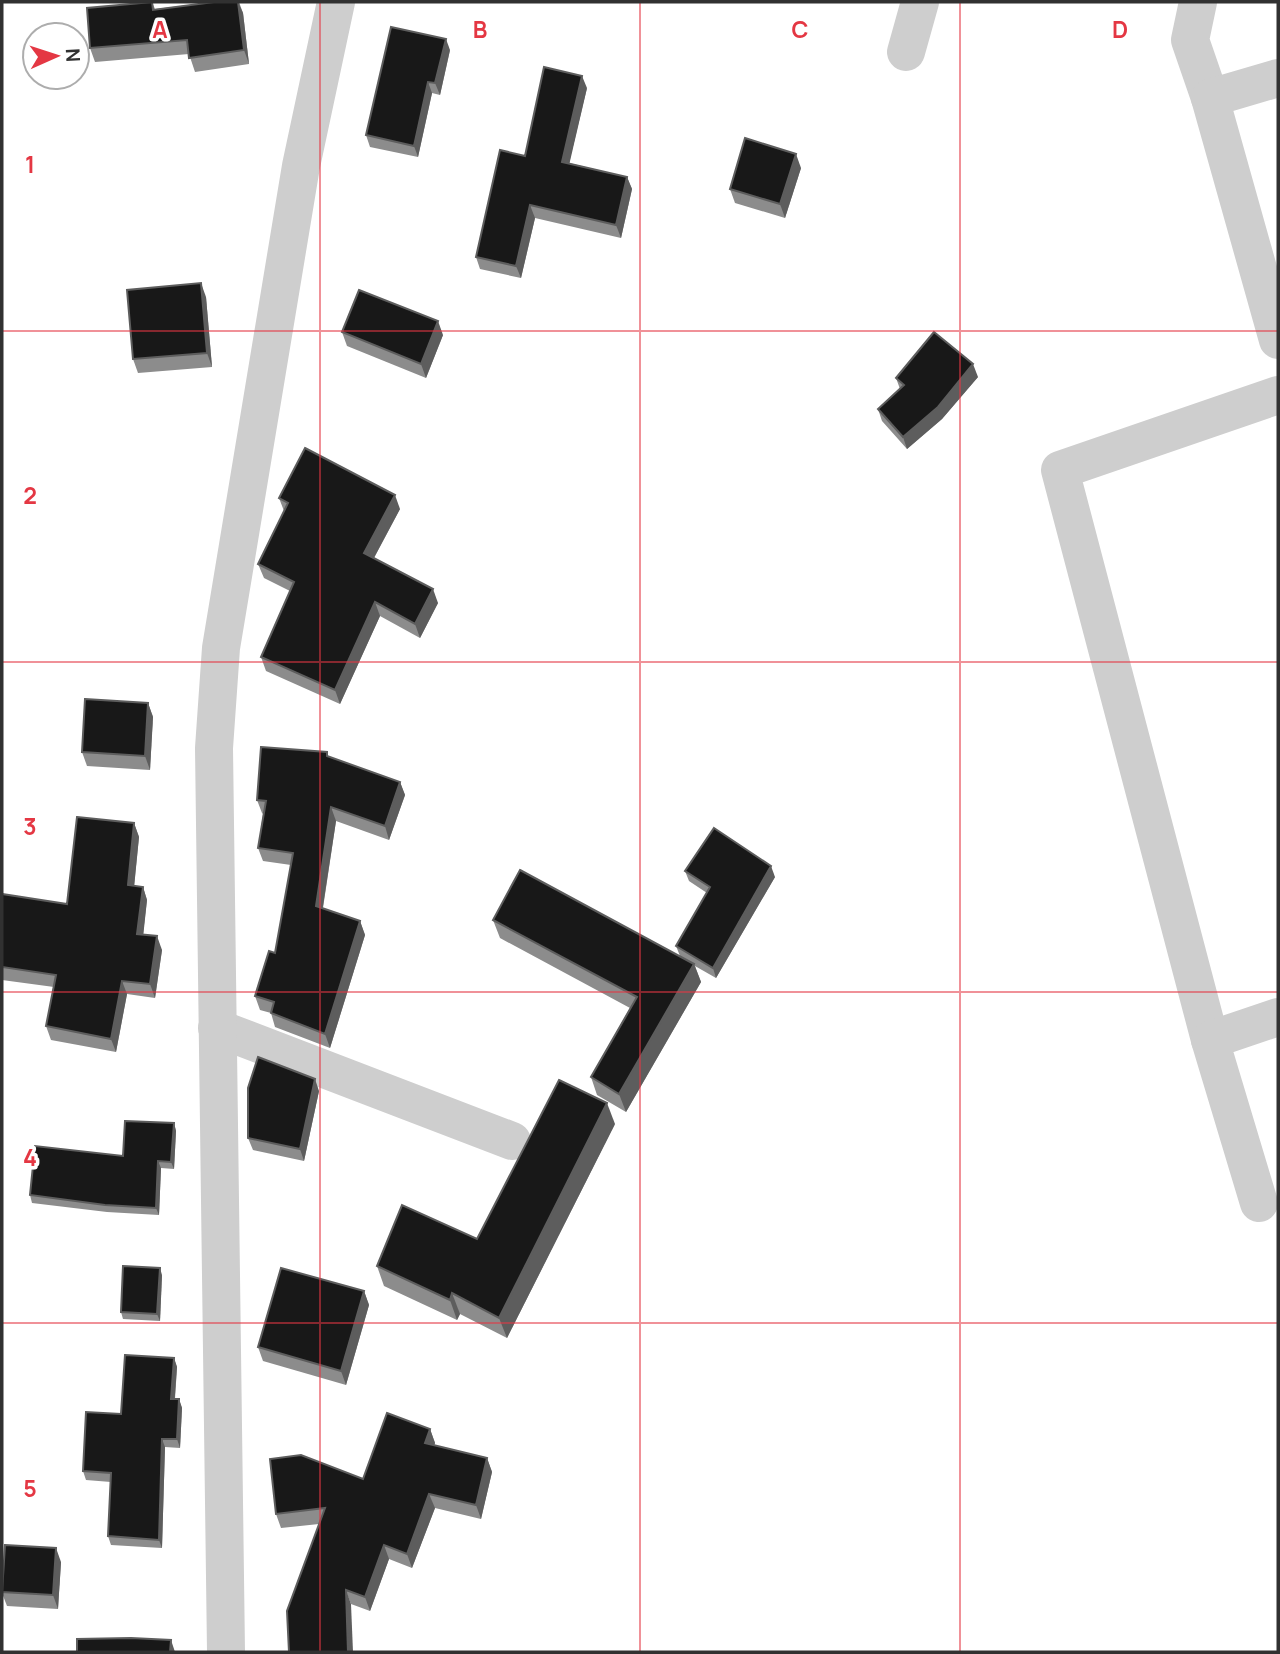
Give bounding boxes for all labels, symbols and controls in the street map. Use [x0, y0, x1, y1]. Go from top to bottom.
text: A [152, 13, 168, 45]
text: B [473, 13, 487, 45]
text: C [792, 13, 809, 45]
text: D [1112, 13, 1128, 45]
north arrow [21, 21, 91, 91]
text: N [60, 48, 86, 63]
text: 1 [25, 148, 35, 180]
text: 2 [23, 479, 37, 511]
text: 3 [23, 810, 37, 842]
text: 4 [23, 1141, 37, 1173]
text: 5 [23, 1472, 37, 1504]

